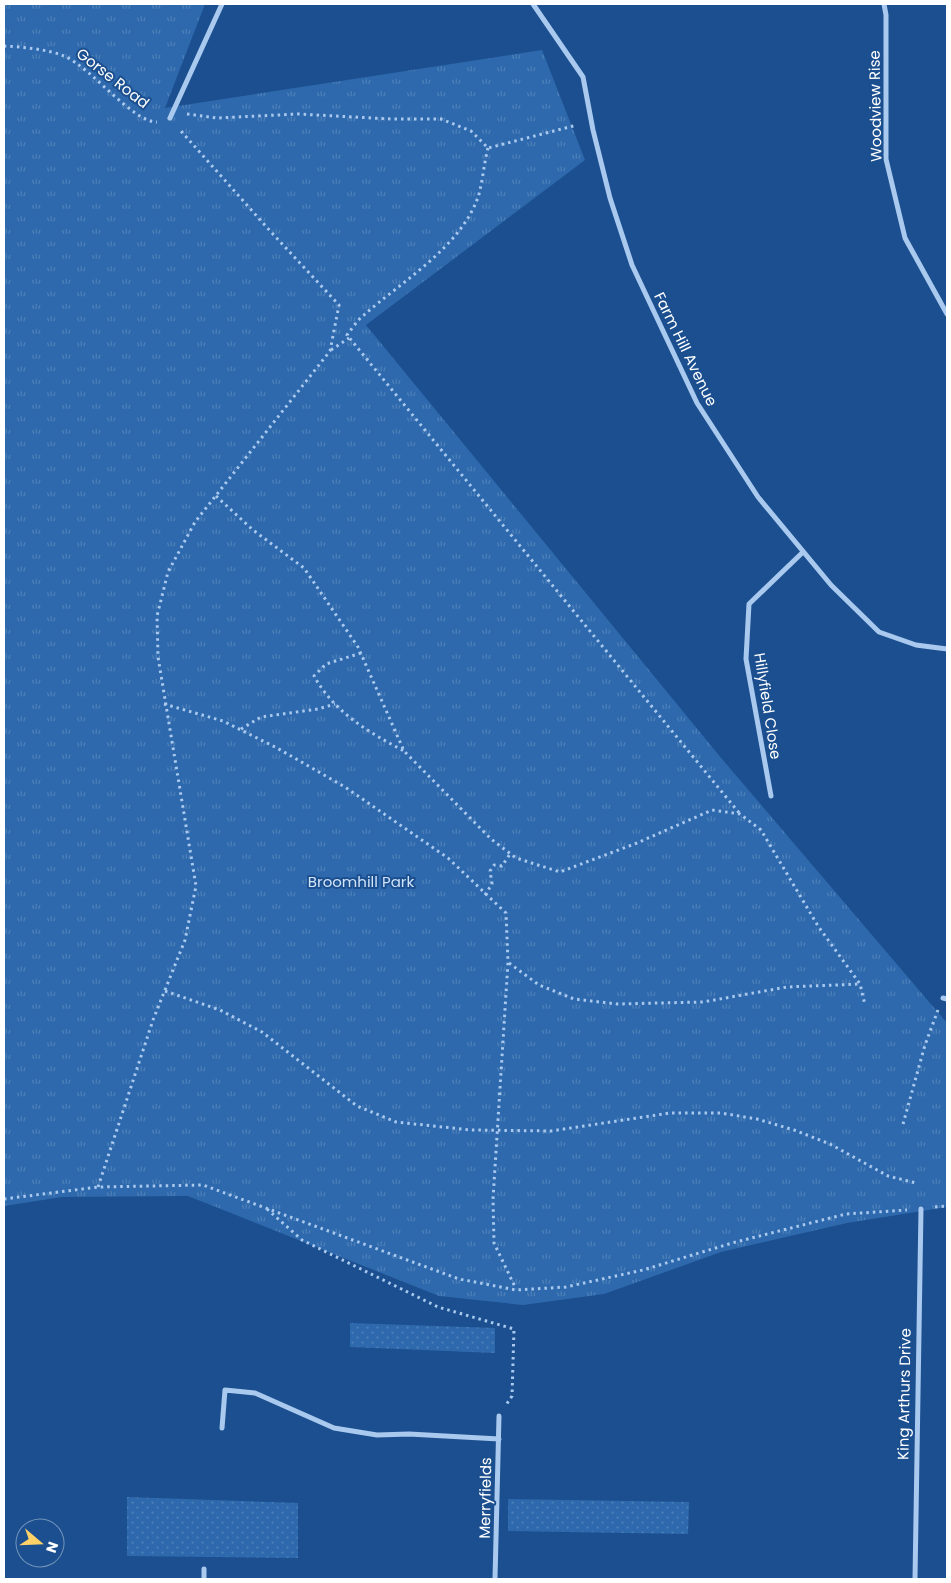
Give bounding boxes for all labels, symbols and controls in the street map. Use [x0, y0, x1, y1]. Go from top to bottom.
street label: Gorse Road [72, 43, 154, 113]
street label: Woodview Rise [864, 50, 886, 162]
street label: Farm Hill Avenue [649, 288, 723, 410]
street label: Hillyfield Close [749, 651, 787, 761]
park label: Broomhill Park [308, 871, 414, 892]
street label: King Arthurs Drive [892, 1328, 916, 1460]
street label: Merryfields [474, 1457, 496, 1539]
north arrow [15, 1518, 65, 1568]
text: N [41, 1539, 63, 1555]

